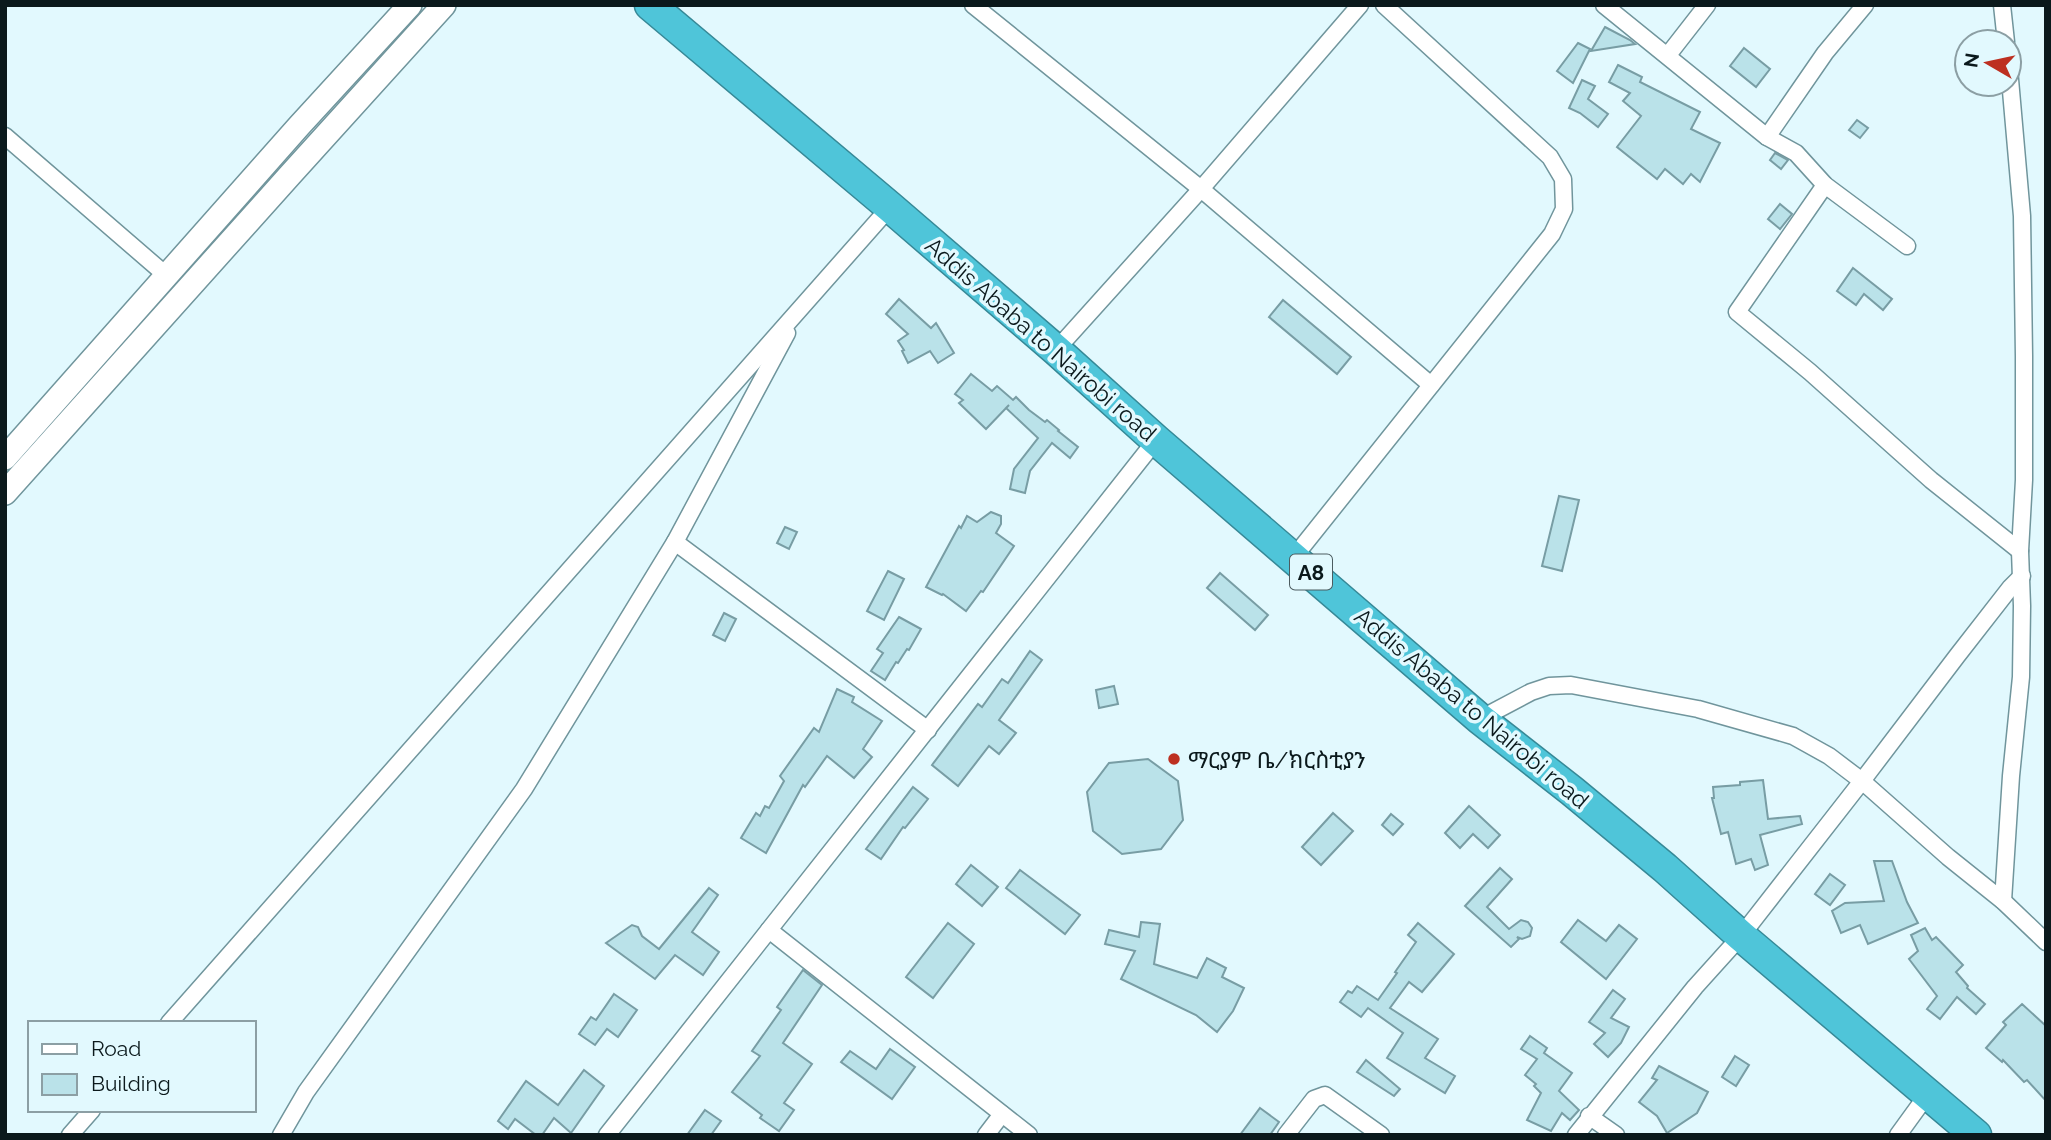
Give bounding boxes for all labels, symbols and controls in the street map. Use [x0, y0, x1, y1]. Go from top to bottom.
north arrow [1953, 28, 2023, 98]
text: N [1959, 51, 1983, 69]
street label: Addis Ababa to Nairobi road [920, 231, 1162, 447]
road number: A8 [1290, 554, 1332, 590]
street label: Addis Ababa to Nairobi road [1350, 602, 1594, 814]
place label: ማርያም ቤ/ክርስቲያን [1188, 746, 1366, 773]
marker: ማርያም ቤ/ክርስቲያን [1166, 751, 1182, 767]
legend [28, 1021, 256, 1112]
text: Road [91, 1036, 141, 1061]
text: Building [91, 1071, 171, 1096]

